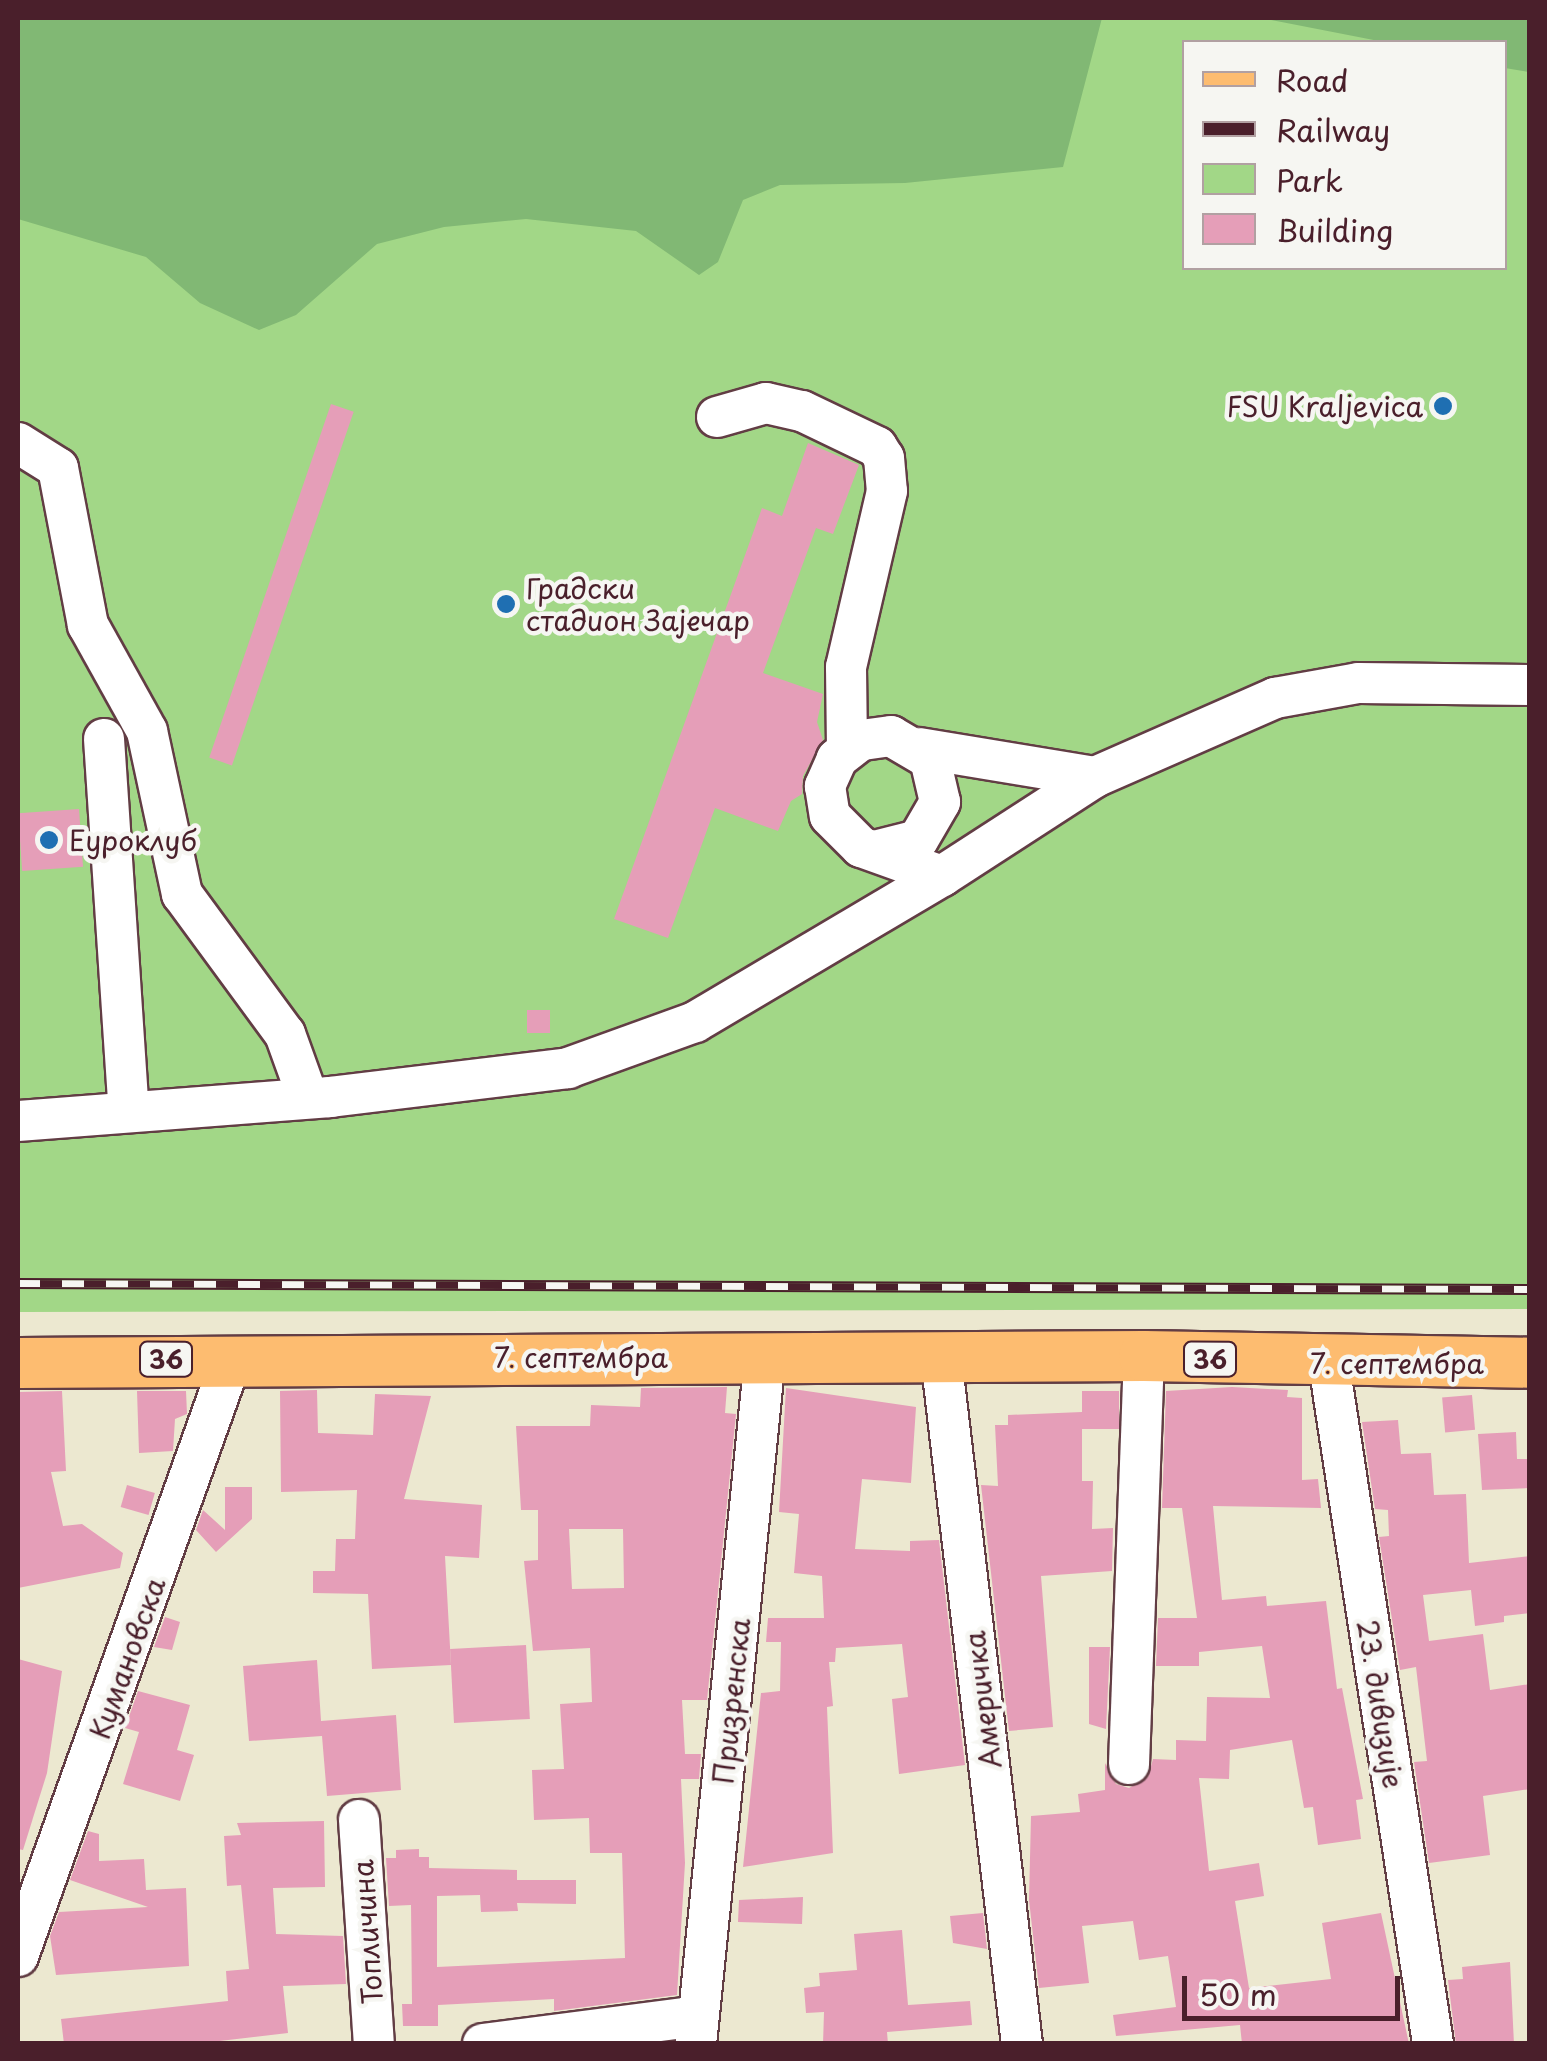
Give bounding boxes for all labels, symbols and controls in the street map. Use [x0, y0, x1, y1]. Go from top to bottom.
legend [1182, 40, 1507, 270]
text: Road [1276, 57, 1349, 102]
text: Railway [1276, 107, 1390, 152]
text: Park [1276, 157, 1343, 202]
text: Building [1276, 207, 1393, 252]
place label: FSU Kraljevica [1227, 389, 1423, 423]
marker: FSU Kraljevica [1432, 395, 1454, 417]
place label: Градски стадион Зајечар [526, 571, 751, 637]
marker: Градски стадион Зајечар [495, 593, 517, 615]
place label: Еуроклуб [69, 823, 197, 857]
marker: Еуроклуб [38, 829, 60, 851]
road number: 36 [138, 1339, 194, 1379]
road number: 36 [1182, 1339, 1238, 1379]
street label: 7. септембра [494, 1340, 668, 1374]
street label: 7. септембра [1310, 1346, 1484, 1380]
street label: Кумановска [82, 1573, 172, 1743]
street label: Призренска [706, 1616, 756, 1786]
street label: 23. дивизије [1351, 1616, 1411, 1792]
street label: Америчка [957, 1629, 1007, 1771]
street label: Топличина [345, 1859, 389, 2005]
scale bar [1187, 1956, 1404, 2018]
text: 50 m [1199, 1971, 1277, 2016]

